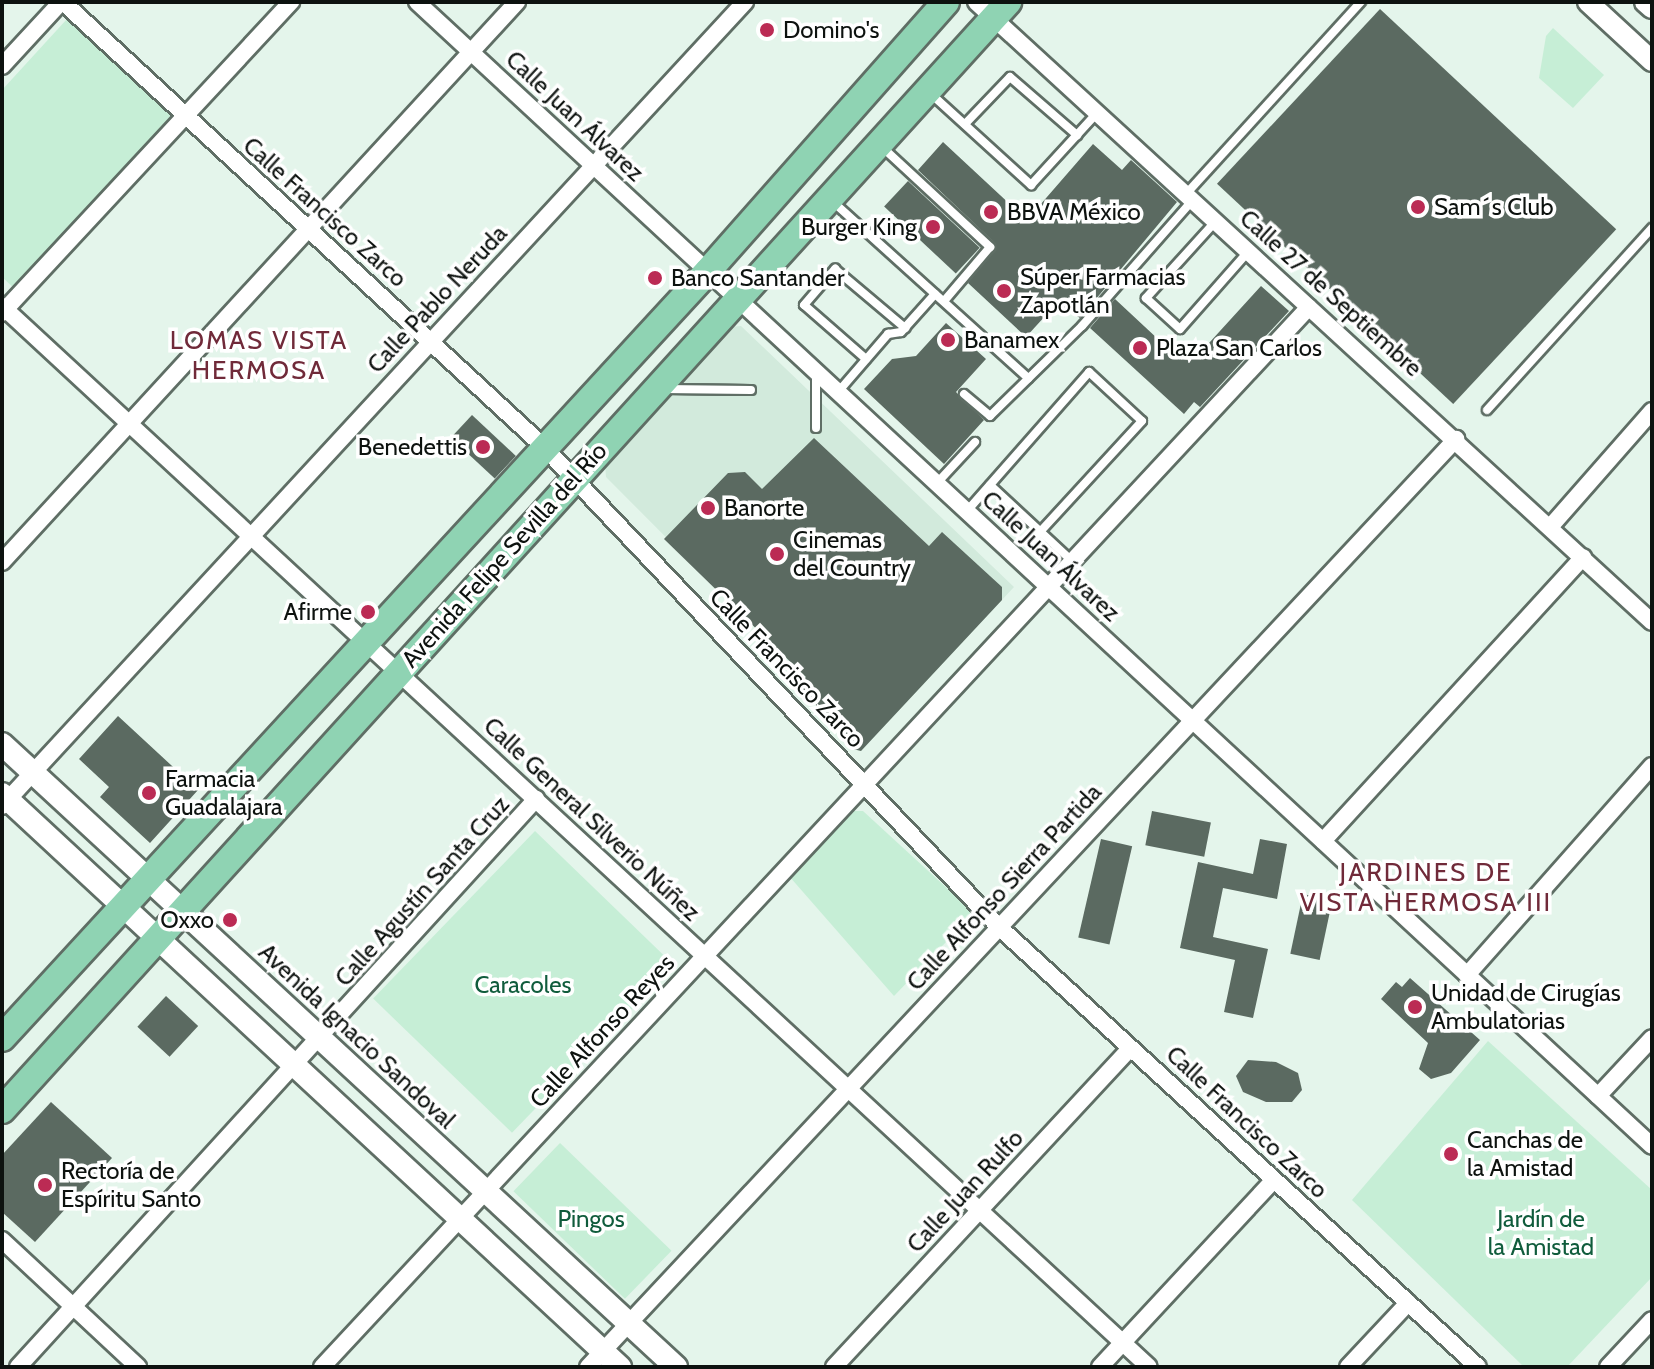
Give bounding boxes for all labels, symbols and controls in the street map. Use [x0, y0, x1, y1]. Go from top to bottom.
place label: Domino's [783, 16, 880, 44]
marker: Domino's [758, 21, 776, 39]
street label: Calle Juan Álvarez [500, 45, 650, 187]
street label: Calle Francisco Zarco [237, 131, 413, 293]
place label: Sam´s Club [1434, 193, 1553, 221]
place label: BBVA México [1007, 198, 1141, 226]
marker: Sam´s Club [1409, 198, 1427, 216]
marker: BBVA México [982, 203, 1000, 221]
street label: Calle 27 de Septiembre [1234, 204, 1428, 382]
place label: Burger King [801, 213, 917, 241]
marker: Burger King [924, 218, 942, 236]
street label: Calle Pablo Neruda [361, 219, 513, 379]
place label: Súper Farmacias Zapotlán [1020, 263, 1185, 319]
place label: Banco Santander [671, 264, 845, 292]
marker: Banco Santander [646, 269, 664, 287]
marker: Súper Farmacias Zapotlán [995, 282, 1013, 300]
district label: LOMAS VISTA HERMOSA [170, 325, 348, 386]
place label: Banamex [964, 326, 1059, 354]
marker: Banamex [939, 331, 957, 349]
place label: Plaza San Carlos [1156, 334, 1322, 362]
marker: Plaza San Carlos [1131, 339, 1149, 357]
place label: Benedettis [358, 433, 467, 461]
street label: Avenida Felipe Sevilla del Río [395, 437, 613, 673]
marker: Benedettis [474, 438, 492, 456]
street label: Calle Juan Álvarez [976, 485, 1126, 627]
place label: Banorte [724, 494, 804, 522]
marker: Banorte [699, 499, 717, 517]
place label: Cinemas del Country [793, 526, 911, 582]
marker: Cinemas del Country [768, 545, 786, 563]
street label: Calle Francisco Zarco [704, 582, 870, 754]
place label: Afirme [284, 598, 352, 626]
marker: Afirme [359, 603, 377, 621]
street label: Calle General Silverio Núñez [478, 711, 706, 927]
place label: Farmacia Guadalajara [165, 765, 283, 821]
street label: Calle Alfonso Sierra Partida [901, 778, 1107, 996]
marker: Farmacia Guadalajara [140, 784, 158, 802]
street label: Calle Agustín Santa Cruz [329, 790, 515, 992]
district label: JARDINES DE VISTA HERMOSA III [1300, 857, 1552, 918]
place label: Oxxo [160, 906, 214, 934]
marker: Oxxo [221, 911, 239, 929]
street label: Avenida Ignacio Sandoval [253, 938, 461, 1134]
street label: Calle Alfonso Reyes [524, 949, 680, 1113]
park label: Caracoles [475, 971, 571, 999]
place label: Unidad de Cirugías Ambulatorias [1431, 979, 1621, 1035]
marker: Unidad de Cirugías Ambulatorias [1406, 998, 1424, 1016]
street label: Calle Francisco Zarco [1160, 1040, 1334, 1204]
street label: Calle Juan Rulfo [901, 1124, 1029, 1258]
place label: Canchas de la Amistad [1467, 1126, 1583, 1182]
marker: Canchas de la Amistad [1442, 1145, 1460, 1163]
place label: Rectoría de Espíritu Santo [61, 1157, 201, 1213]
marker: Rectoría de Espíritu Santo [36, 1176, 54, 1194]
park label: Pingos [557, 1205, 625, 1233]
park label: Jardín de la Amistad [1488, 1205, 1594, 1261]

